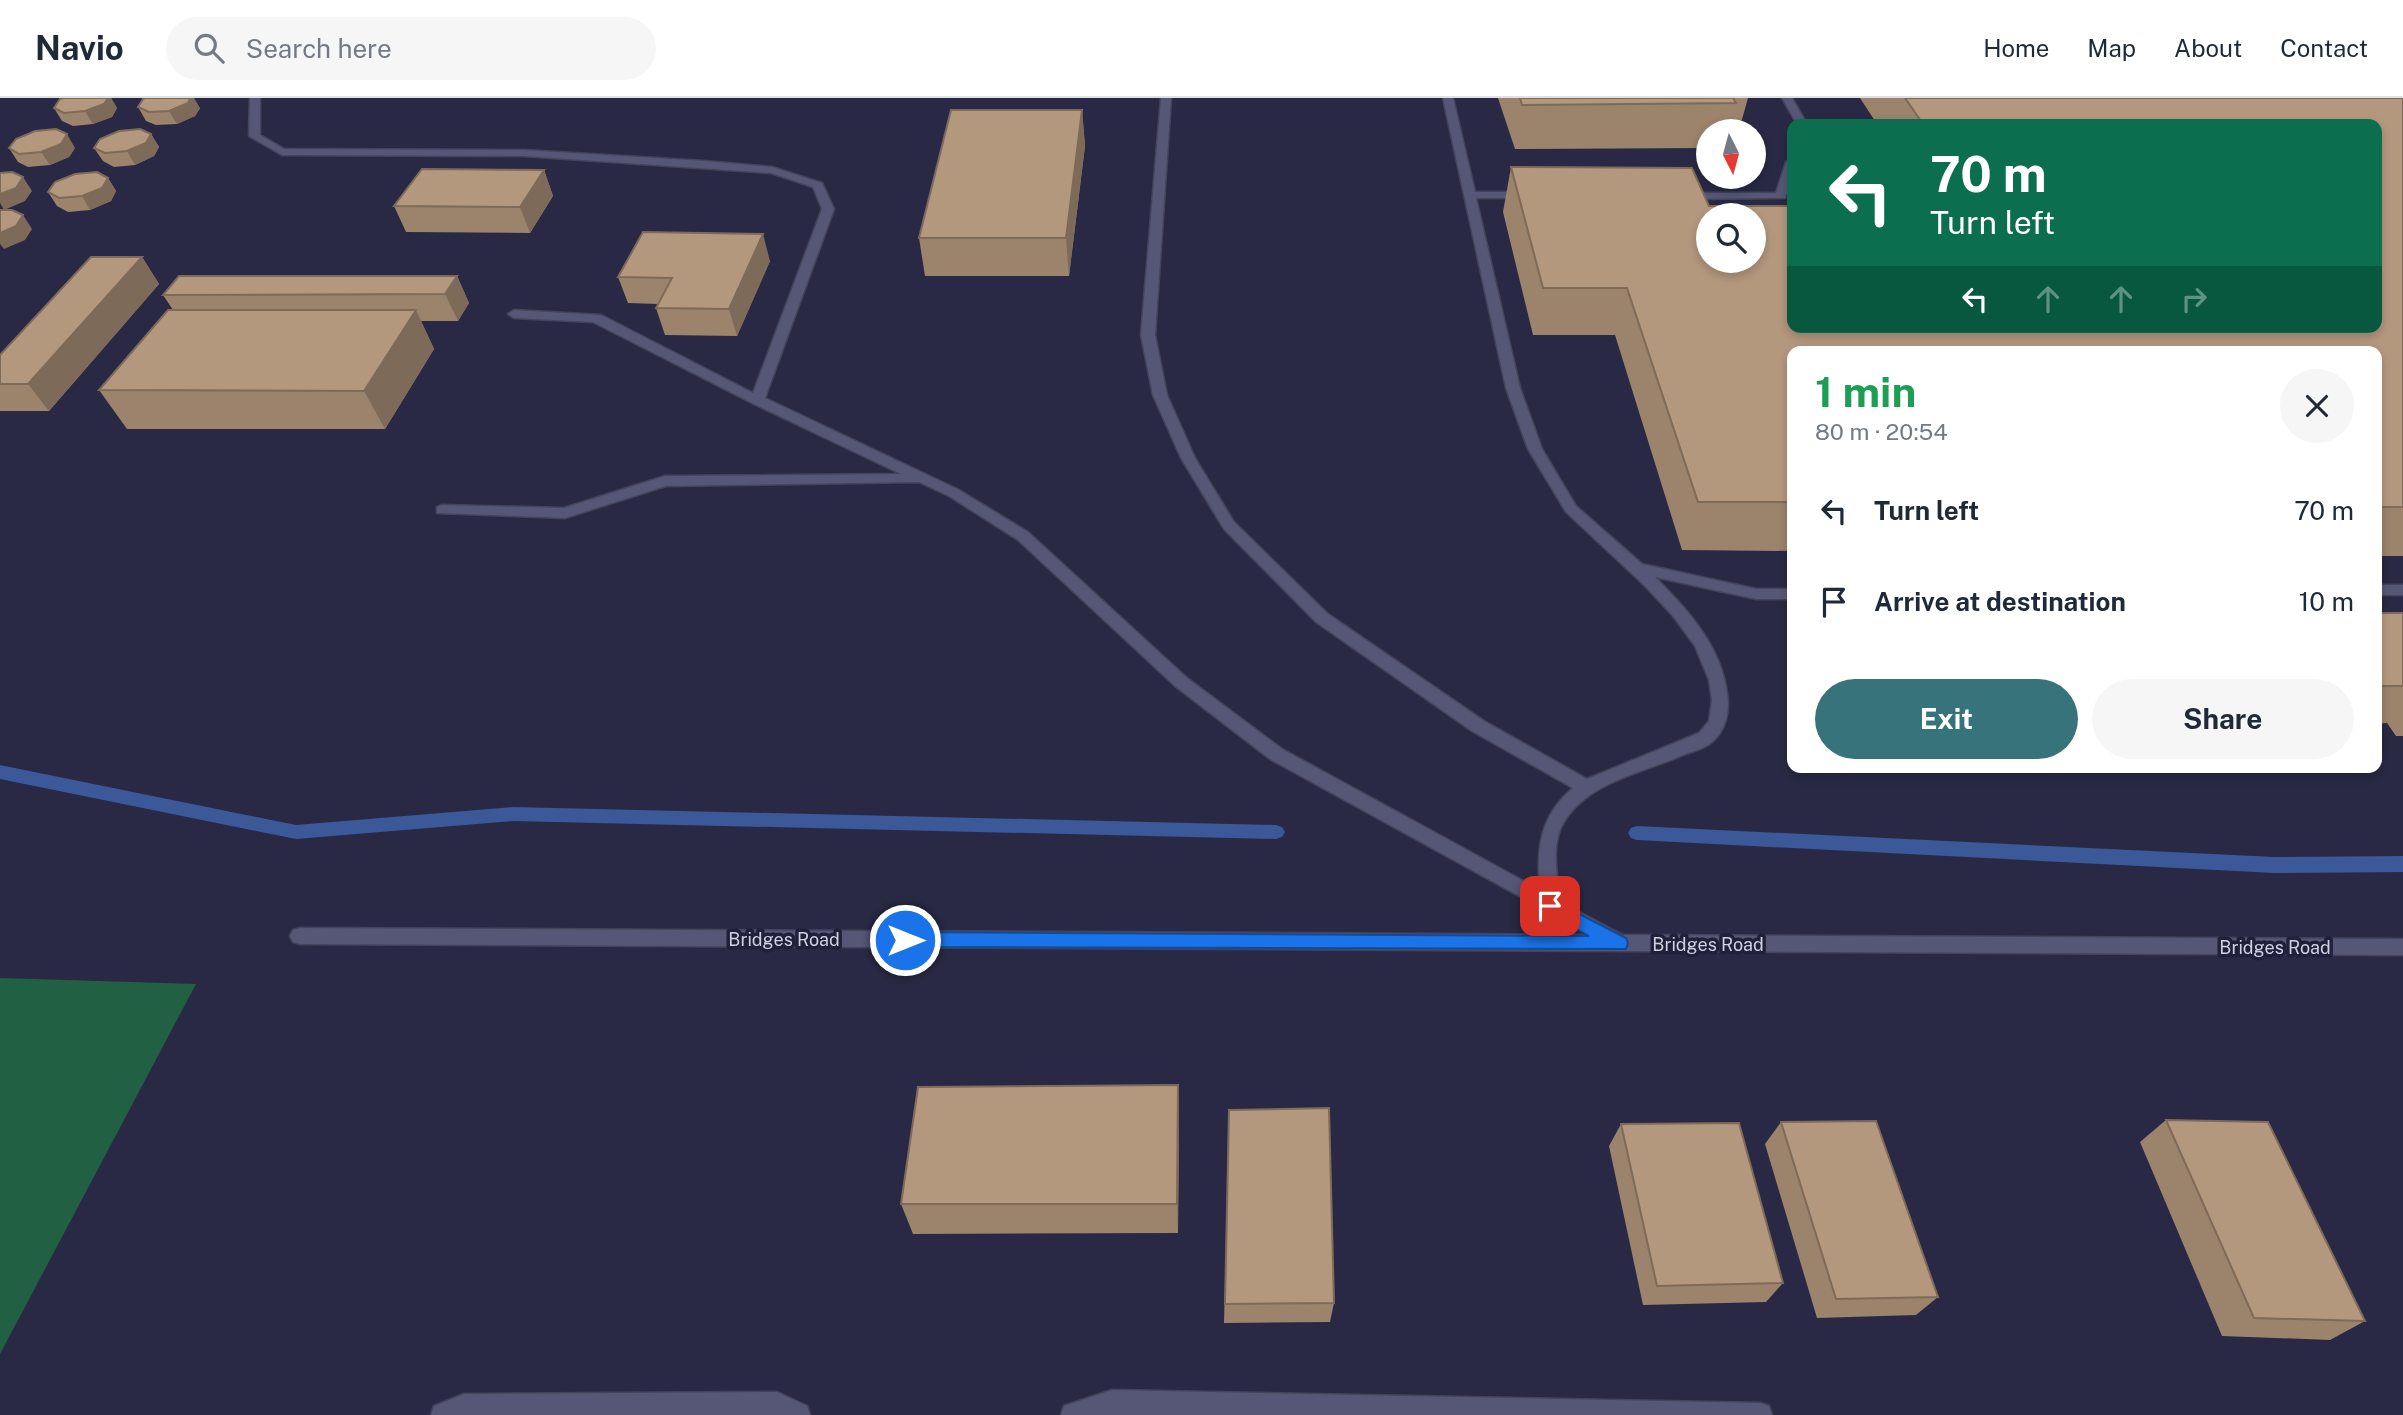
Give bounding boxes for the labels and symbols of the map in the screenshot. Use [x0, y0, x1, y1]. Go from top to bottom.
north arrow [1696, 119, 1766, 189]
pin [1520, 876, 1580, 936]
position arrow [868, 903, 942, 977]
street label: Bridges Road [728, 929, 840, 950]
street label: Bridges Road [1652, 934, 1764, 955]
street label: Bridges Road [2219, 937, 2331, 958]

